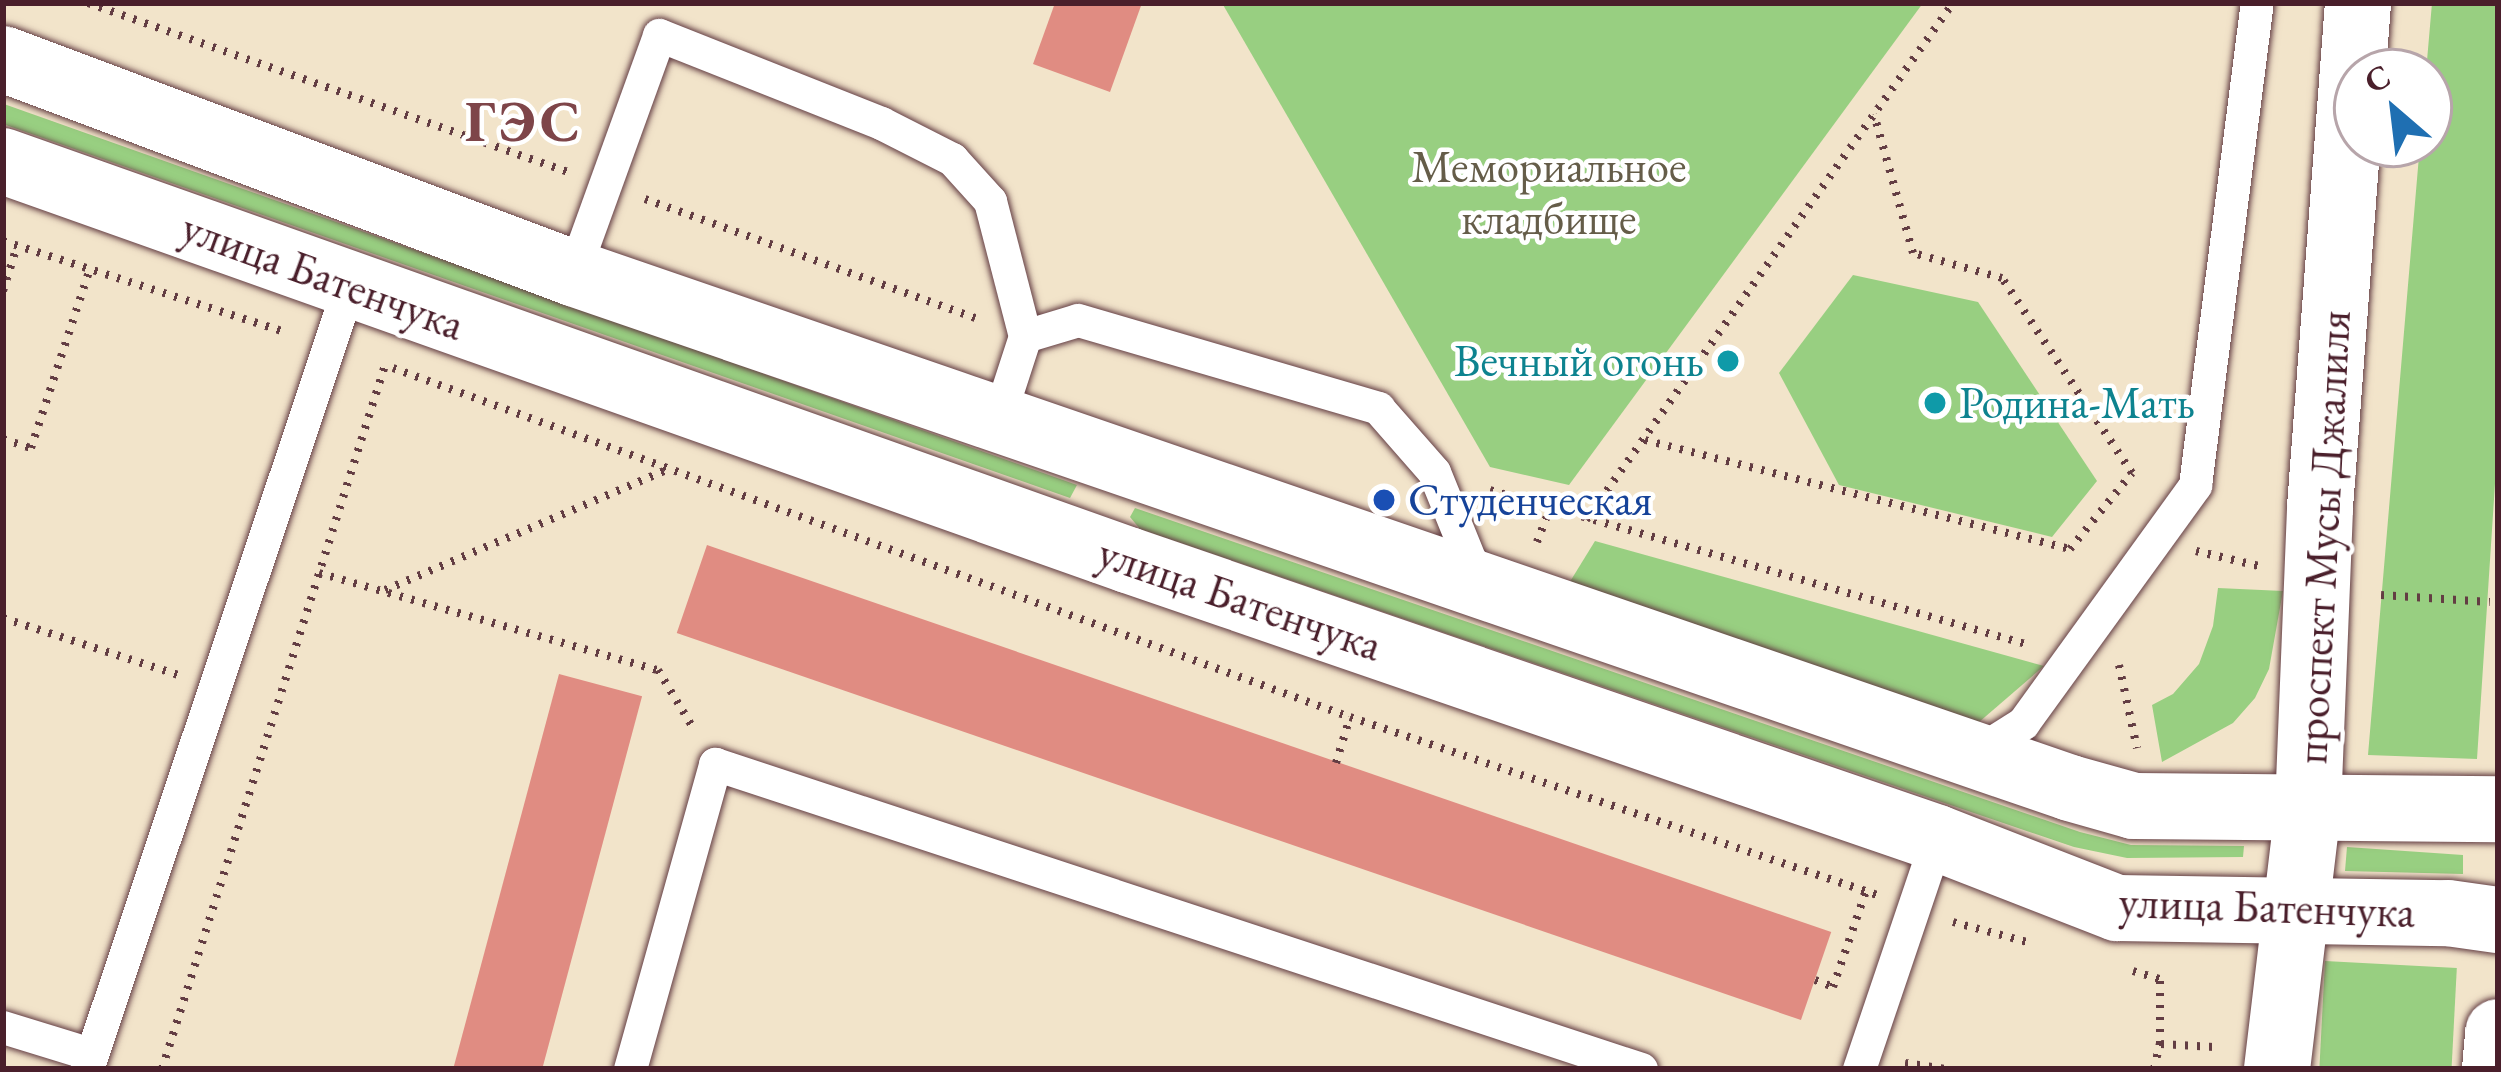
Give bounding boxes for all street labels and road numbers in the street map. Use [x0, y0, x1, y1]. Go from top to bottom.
street label: улица Батенчука [174, 200, 472, 352]
street label: проспект Мусы Джалиля [2284, 309, 2362, 765]
street label: улица Батенчука [1091, 525, 1389, 673]
street label: улица Батенчука [2118, 875, 2416, 939]

